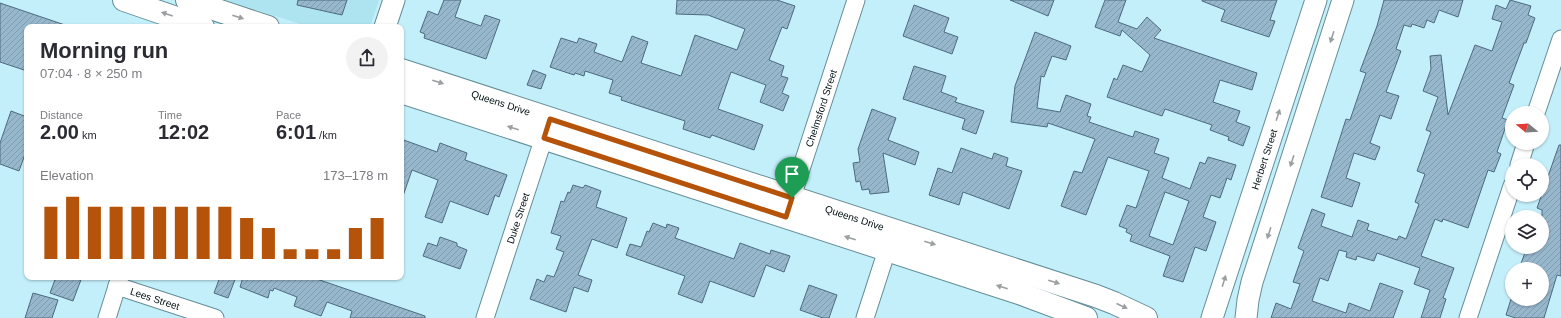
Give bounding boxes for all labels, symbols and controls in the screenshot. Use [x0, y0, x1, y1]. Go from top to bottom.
one-way arrow [160, 11, 172, 17]
one-way arrow [232, 14, 244, 20]
one-way arrow [1328, 31, 1334, 43]
button: share [346, 37, 388, 79]
text: Morning run [40, 38, 168, 63]
text: 07:04 · 8 × 250 m [40, 66, 142, 81]
street label: Chelmsford Street [804, 68, 839, 148]
one-way arrow [432, 79, 444, 85]
street label: Queens Drive [470, 88, 532, 118]
north arrow [1505, 106, 1549, 150]
map controls [1505, 106, 1549, 306]
text: Distance [40, 109, 83, 121]
text: Time [158, 109, 182, 121]
text: Pace [276, 109, 301, 121]
one-way arrow [1275, 109, 1281, 121]
text: 2.00 [40, 121, 79, 143]
text: 12:02 [158, 121, 209, 143]
text: 6:01 [276, 121, 316, 143]
one-way arrow [507, 125, 519, 131]
street label: Herbert Street [1249, 128, 1279, 191]
text: km [79, 129, 97, 141]
text: /km [316, 129, 337, 141]
one-way arrow [1289, 155, 1295, 167]
pin [775, 157, 809, 198]
button: locate [1505, 158, 1549, 202]
icon: arrive [781, 163, 803, 185]
text: Elevation [40, 168, 93, 183]
text: 173–178 m [323, 168, 388, 183]
street label: Duke Street [505, 191, 532, 245]
street label: Queens Drive [824, 203, 886, 233]
button: layers [1505, 210, 1549, 254]
one-way arrow [1265, 227, 1271, 239]
one-way arrow [844, 235, 856, 241]
one-way arrow [924, 240, 936, 246]
button: + [1505, 262, 1549, 306]
one-way arrow [1221, 275, 1227, 287]
one-way arrow [1048, 280, 1060, 286]
one-way arrow [996, 284, 1008, 290]
street label: Lees Street [129, 286, 181, 312]
one-way arrow [1116, 303, 1127, 309]

